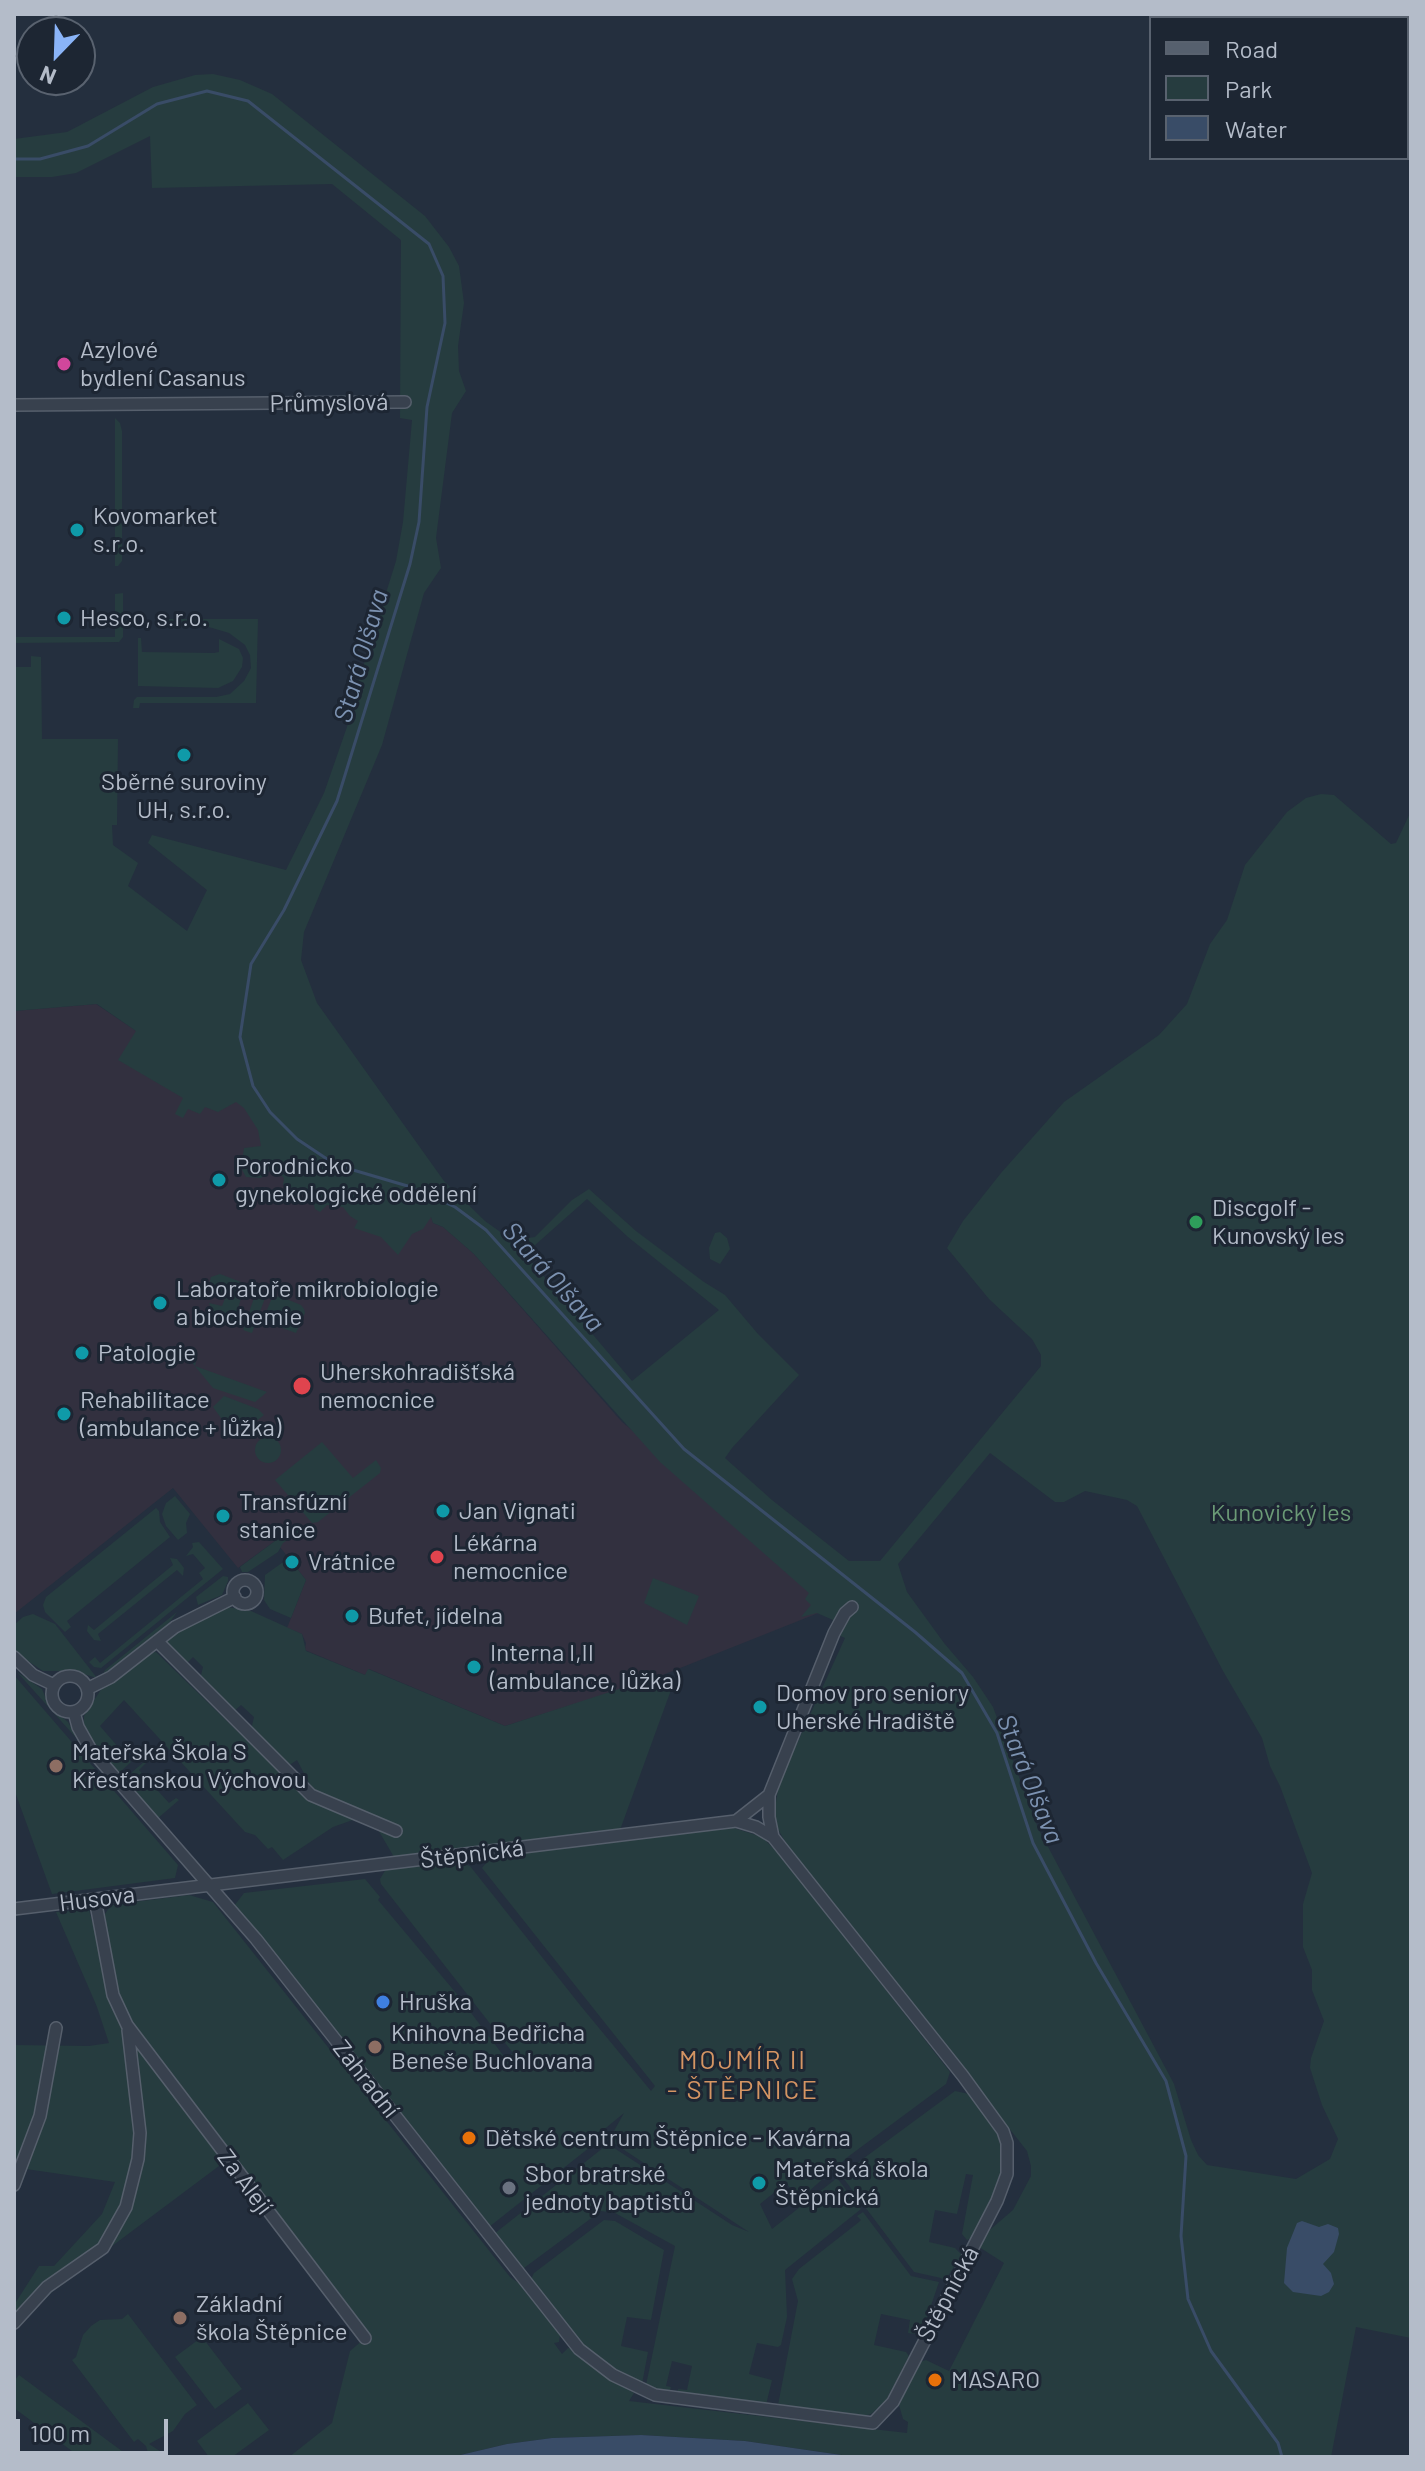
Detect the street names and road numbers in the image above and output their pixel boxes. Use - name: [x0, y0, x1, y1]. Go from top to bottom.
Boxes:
- street label: Průmyslová: [269, 388, 389, 418]
- street label: Štěpnická: [419, 1833, 525, 1875]
- street label: Husova: [57, 1880, 137, 1918]
- street label: Zahradní: [327, 2034, 405, 2124]
- street label: Za Alejí: [211, 2144, 279, 2220]
- street label: Štěpnická: [911, 2241, 985, 2347]

